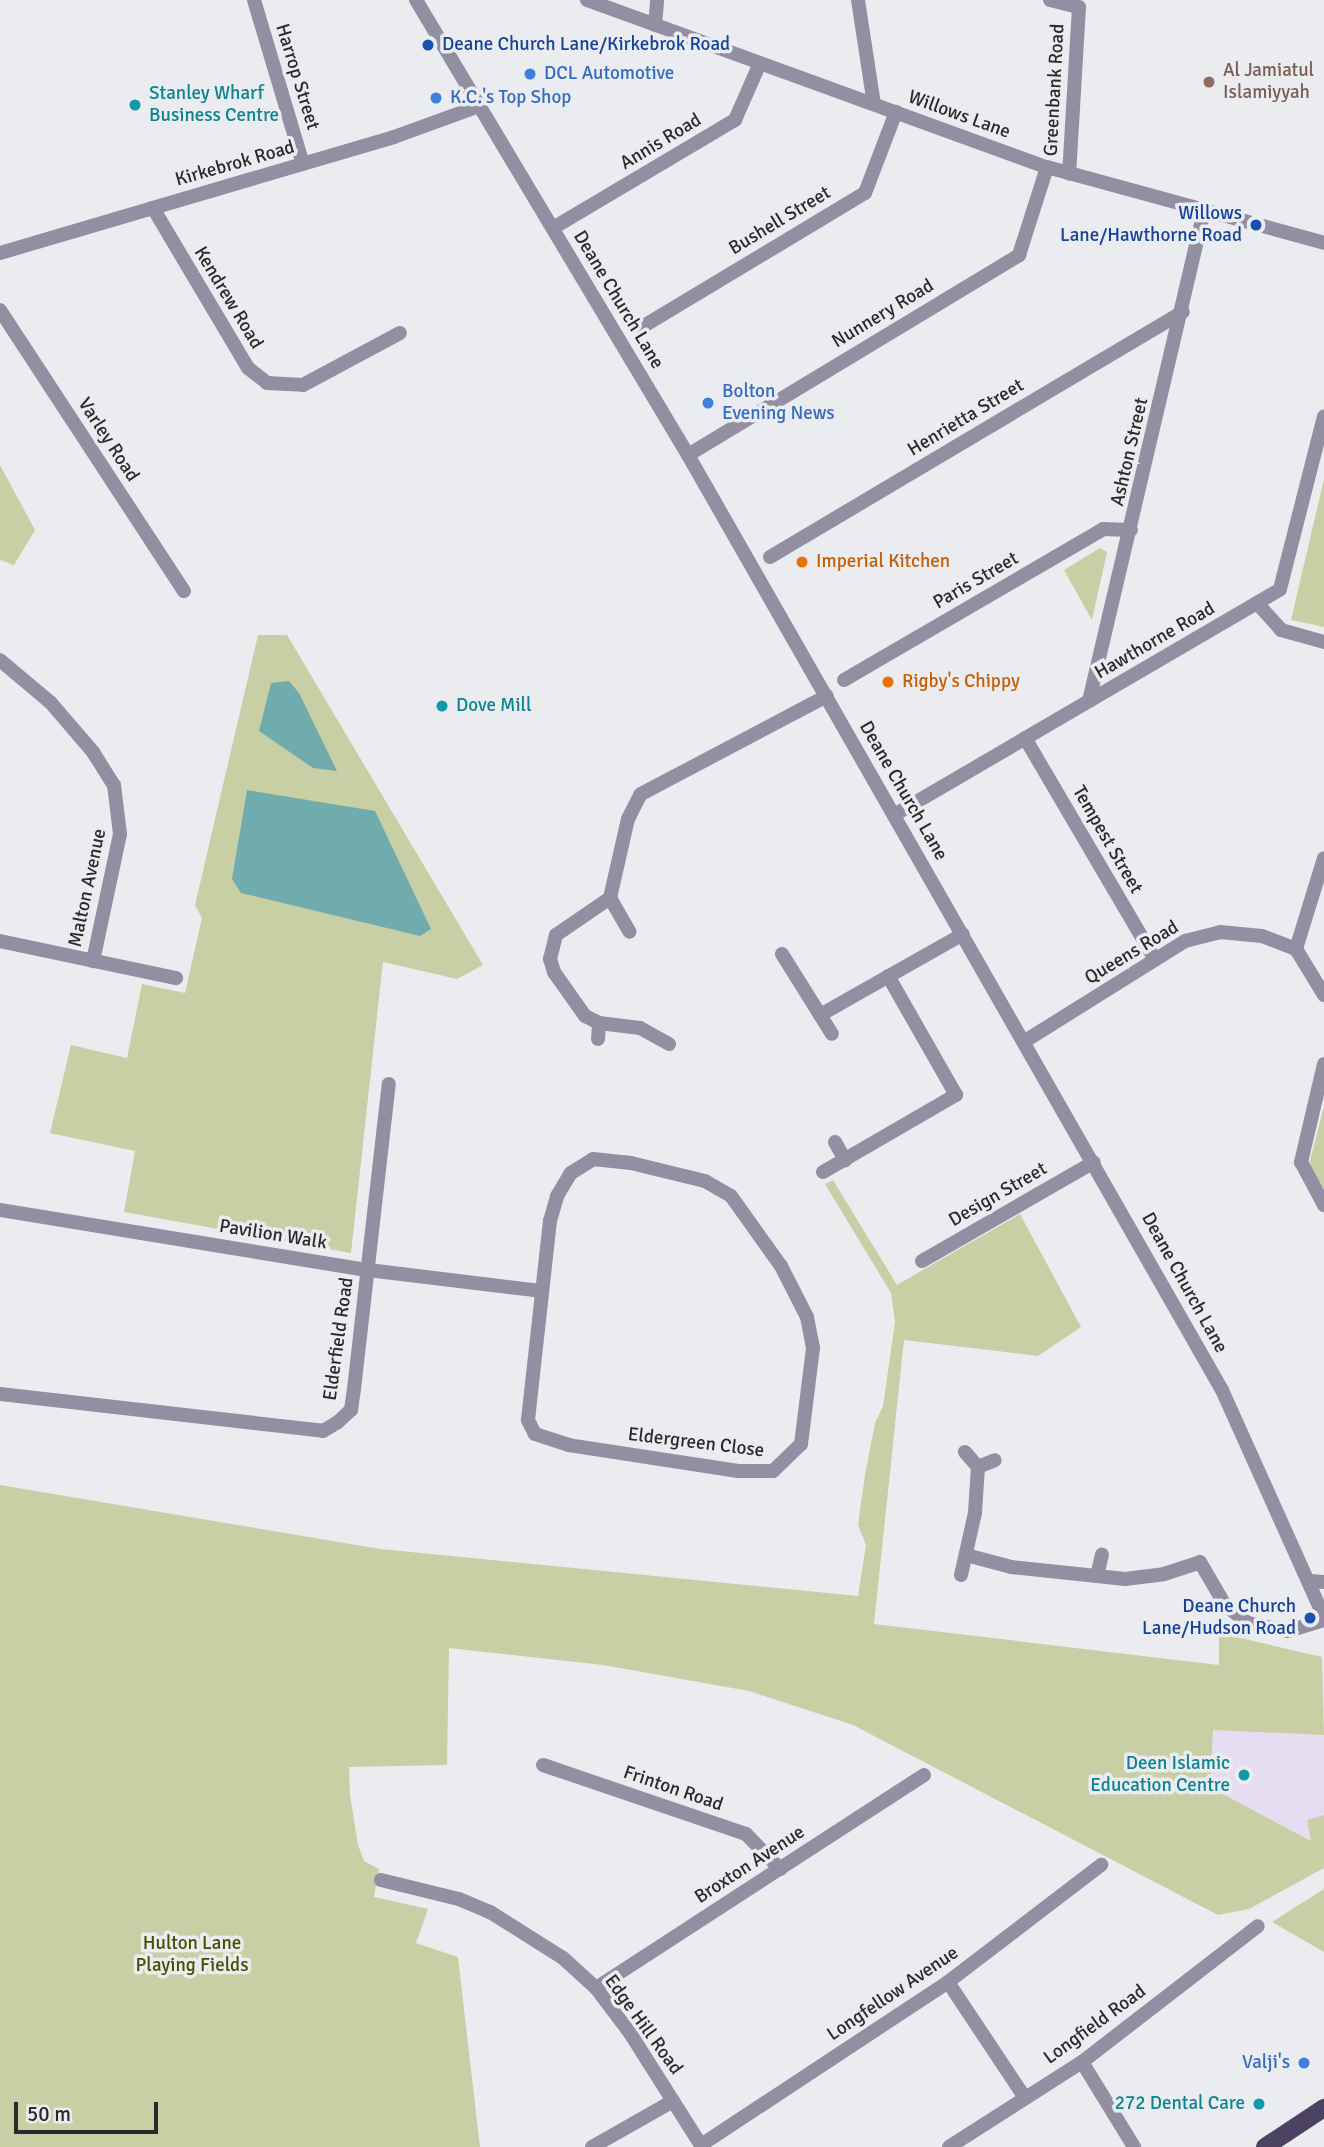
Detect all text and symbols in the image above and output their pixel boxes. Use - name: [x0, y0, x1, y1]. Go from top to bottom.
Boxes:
- street label: Harrop Street: [270, 21, 324, 133]
- street label: Greenbank Road: [1040, 23, 1070, 157]
- place label: Deane Church Lane/Kirkebrok Road: [442, 34, 730, 56]
- marker: Deane Church Lane/Kirkebrok Road: [420, 37, 436, 53]
- place label: Al Jamiatul Islamiyyah: [1223, 60, 1314, 104]
- place label: DCL Automotive: [544, 63, 674, 85]
- marker: DCL Automotive: [522, 66, 538, 82]
- marker: Al Jamiatul Islamiyyah: [1201, 74, 1217, 90]
- place label: Stanley Wharf Business Centre: [149, 83, 279, 127]
- street label: Willows Lane: [905, 86, 1013, 144]
- place label: K.C.'s Top Shop: [450, 87, 571, 109]
- marker: K.C.'s Top Shop: [428, 90, 444, 106]
- marker: Stanley Wharf Business Centre: [127, 97, 143, 113]
- street label: Annis Road: [616, 109, 706, 175]
- street label: Kirkebrok Road: [173, 136, 297, 192]
- street label: Bushell Street: [725, 182, 835, 260]
- place label: Willows Lane/Hawthorne Road: [1060, 203, 1242, 247]
- marker: Willows Lane/Hawthorne Road: [1248, 217, 1264, 233]
- street label: Deane Church Lane: [568, 227, 668, 373]
- street label: Kendrew Road: [189, 243, 267, 353]
- street label: Nunnery Road: [828, 275, 938, 353]
- street label: Henrietta Street: [904, 374, 1028, 462]
- place label: Bolton Evening News: [722, 381, 835, 425]
- street label: Varley Road: [73, 394, 143, 486]
- marker: Bolton Evening News: [700, 395, 716, 411]
- street label: Ashton Street: [1106, 396, 1154, 508]
- street label: Paris Street: [929, 548, 1023, 614]
- place label: Imperial Kitchen: [816, 551, 950, 573]
- marker: Imperial Kitchen: [794, 554, 810, 570]
- street label: Hawthorne Road: [1091, 597, 1219, 685]
- place label: Rigby's Chippy: [902, 671, 1020, 693]
- marker: Rigby's Chippy: [880, 674, 896, 690]
- place label: Dove Mill: [456, 695, 532, 717]
- marker: Dove Mill: [434, 698, 450, 714]
- street label: Deane Church Lane: [854, 717, 952, 865]
- street label: Tempest Street: [1067, 782, 1147, 898]
- street label: Malton Avenue: [64, 827, 112, 949]
- street label: Queens Road: [1081, 916, 1183, 990]
- street label: Design Street: [945, 1158, 1051, 1232]
- street label: Deane Church Lane: [1136, 1209, 1232, 1357]
- street label: Pavilion Walk: [218, 1215, 328, 1255]
- street label: Elderfield Road: [319, 1276, 359, 1402]
- street label: Eldergreen Close: [626, 1423, 766, 1463]
- place label: Deane Church Lane/Hudson Road: [1142, 1596, 1296, 1640]
- marker: Deane Church Lane/Hudson Road: [1302, 1610, 1318, 1626]
- place label: Deen Islamic Education Centre: [1090, 1753, 1230, 1797]
- street label: Frinton Road: [620, 1761, 726, 1817]
- marker: Deen Islamic Education Centre: [1236, 1767, 1252, 1783]
- street label: Broxton Avenue: [691, 1821, 809, 1909]
- park label: Hulton Lane Playing Fields: [136, 1933, 248, 1977]
- street label: Longfellow Avenue: [823, 1942, 963, 2046]
- street label: Edge Hill Road: [599, 1971, 687, 2079]
- street label: Longfield Road: [1040, 1980, 1150, 2070]
- place label: Valji's: [1242, 2052, 1290, 2074]
- marker: Valji's: [1296, 2055, 1312, 2071]
- scale bar: [18, 2088, 161, 2132]
- place label: 272 Dental Care: [1115, 2093, 1245, 2115]
- marker: 272 Dental Care: [1251, 2096, 1267, 2112]
- text: 50 m: [27, 2101, 71, 2127]

